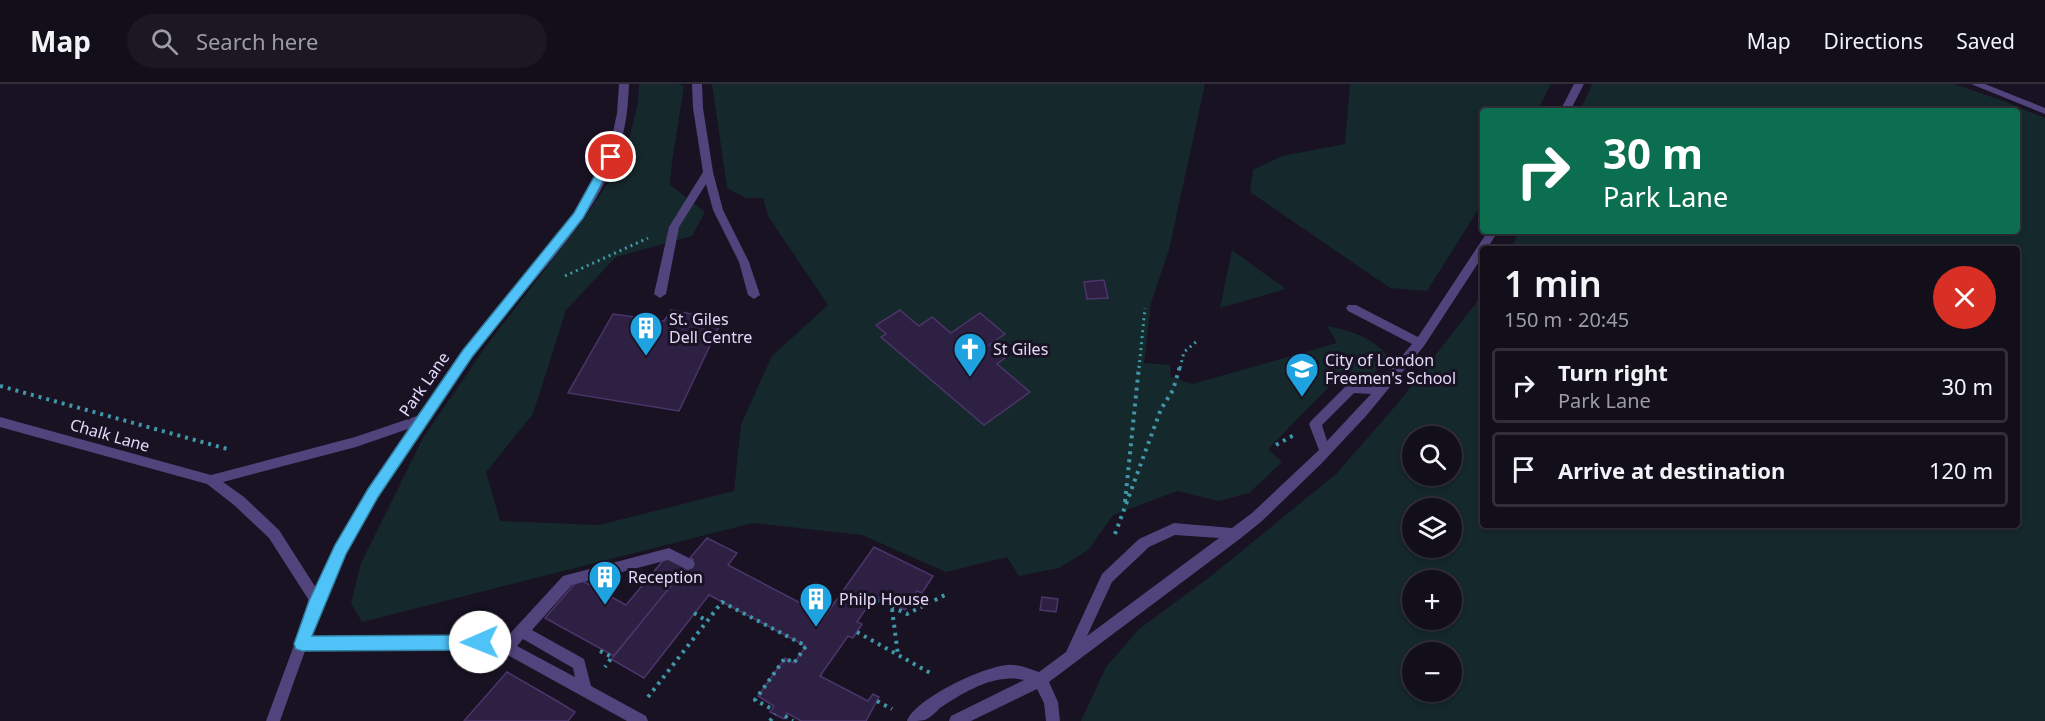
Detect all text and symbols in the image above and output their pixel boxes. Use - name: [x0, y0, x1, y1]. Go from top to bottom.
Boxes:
- search box: [127, 14, 547, 68]
- text: Map: [30, 22, 91, 60]
- icon: search: [148, 25, 181, 58]
- text: Search here: [196, 26, 318, 56]
- text: Map: [1747, 27, 1791, 55]
- text: Directions: [1824, 27, 1923, 55]
- text: Saved: [1956, 27, 2015, 55]
- text: 30 m: [1603, 124, 1703, 181]
- pin: [585, 131, 636, 182]
- icon: right: [1504, 132, 1582, 210]
- icon: arrive: [594, 140, 627, 173]
- text: Park Lane: [1603, 178, 1728, 215]
- text: 1 min: [1504, 259, 1602, 308]
- button: close: [1933, 266, 1996, 329]
- text: 150 m · 20:45: [1504, 306, 1629, 333]
- place label: St. Giles Dell Centre: [669, 308, 752, 348]
- building icon: St. Giles Dell Centre: [628, 310, 664, 357]
- church icon: St Giles: [952, 331, 988, 378]
- place label: St Giles: [993, 338, 1048, 360]
- street label: Park Lane: [394, 347, 454, 421]
- place label: City of London Freemen's School: [1325, 349, 1456, 389]
- school or university icon: City of London Freemen's School: [1284, 351, 1320, 398]
- text: Turn right: [1558, 357, 1668, 387]
- icon: right: [1507, 369, 1540, 402]
- text: 30 m: [1942, 371, 1993, 401]
- text: Park Lane: [1558, 387, 1651, 414]
- street label: Chalk Lane: [68, 413, 152, 457]
- map controls: [1402, 426, 1462, 702]
- button: search: [1402, 426, 1462, 486]
- icon: arrive: [1507, 453, 1540, 486]
- text: Arrive at destination: [1558, 455, 1785, 485]
- text: 120 m: [1929, 455, 1993, 485]
- button: layers: [1402, 498, 1462, 558]
- building icon: Reception: [587, 559, 623, 606]
- place label: Reception: [628, 566, 703, 588]
- button: +: [1402, 570, 1462, 630]
- building icon: Philp House: [798, 581, 834, 628]
- place label: Philp House: [839, 588, 929, 610]
- position arrow: [448, 610, 512, 674]
- button: −: [1402, 642, 1462, 702]

